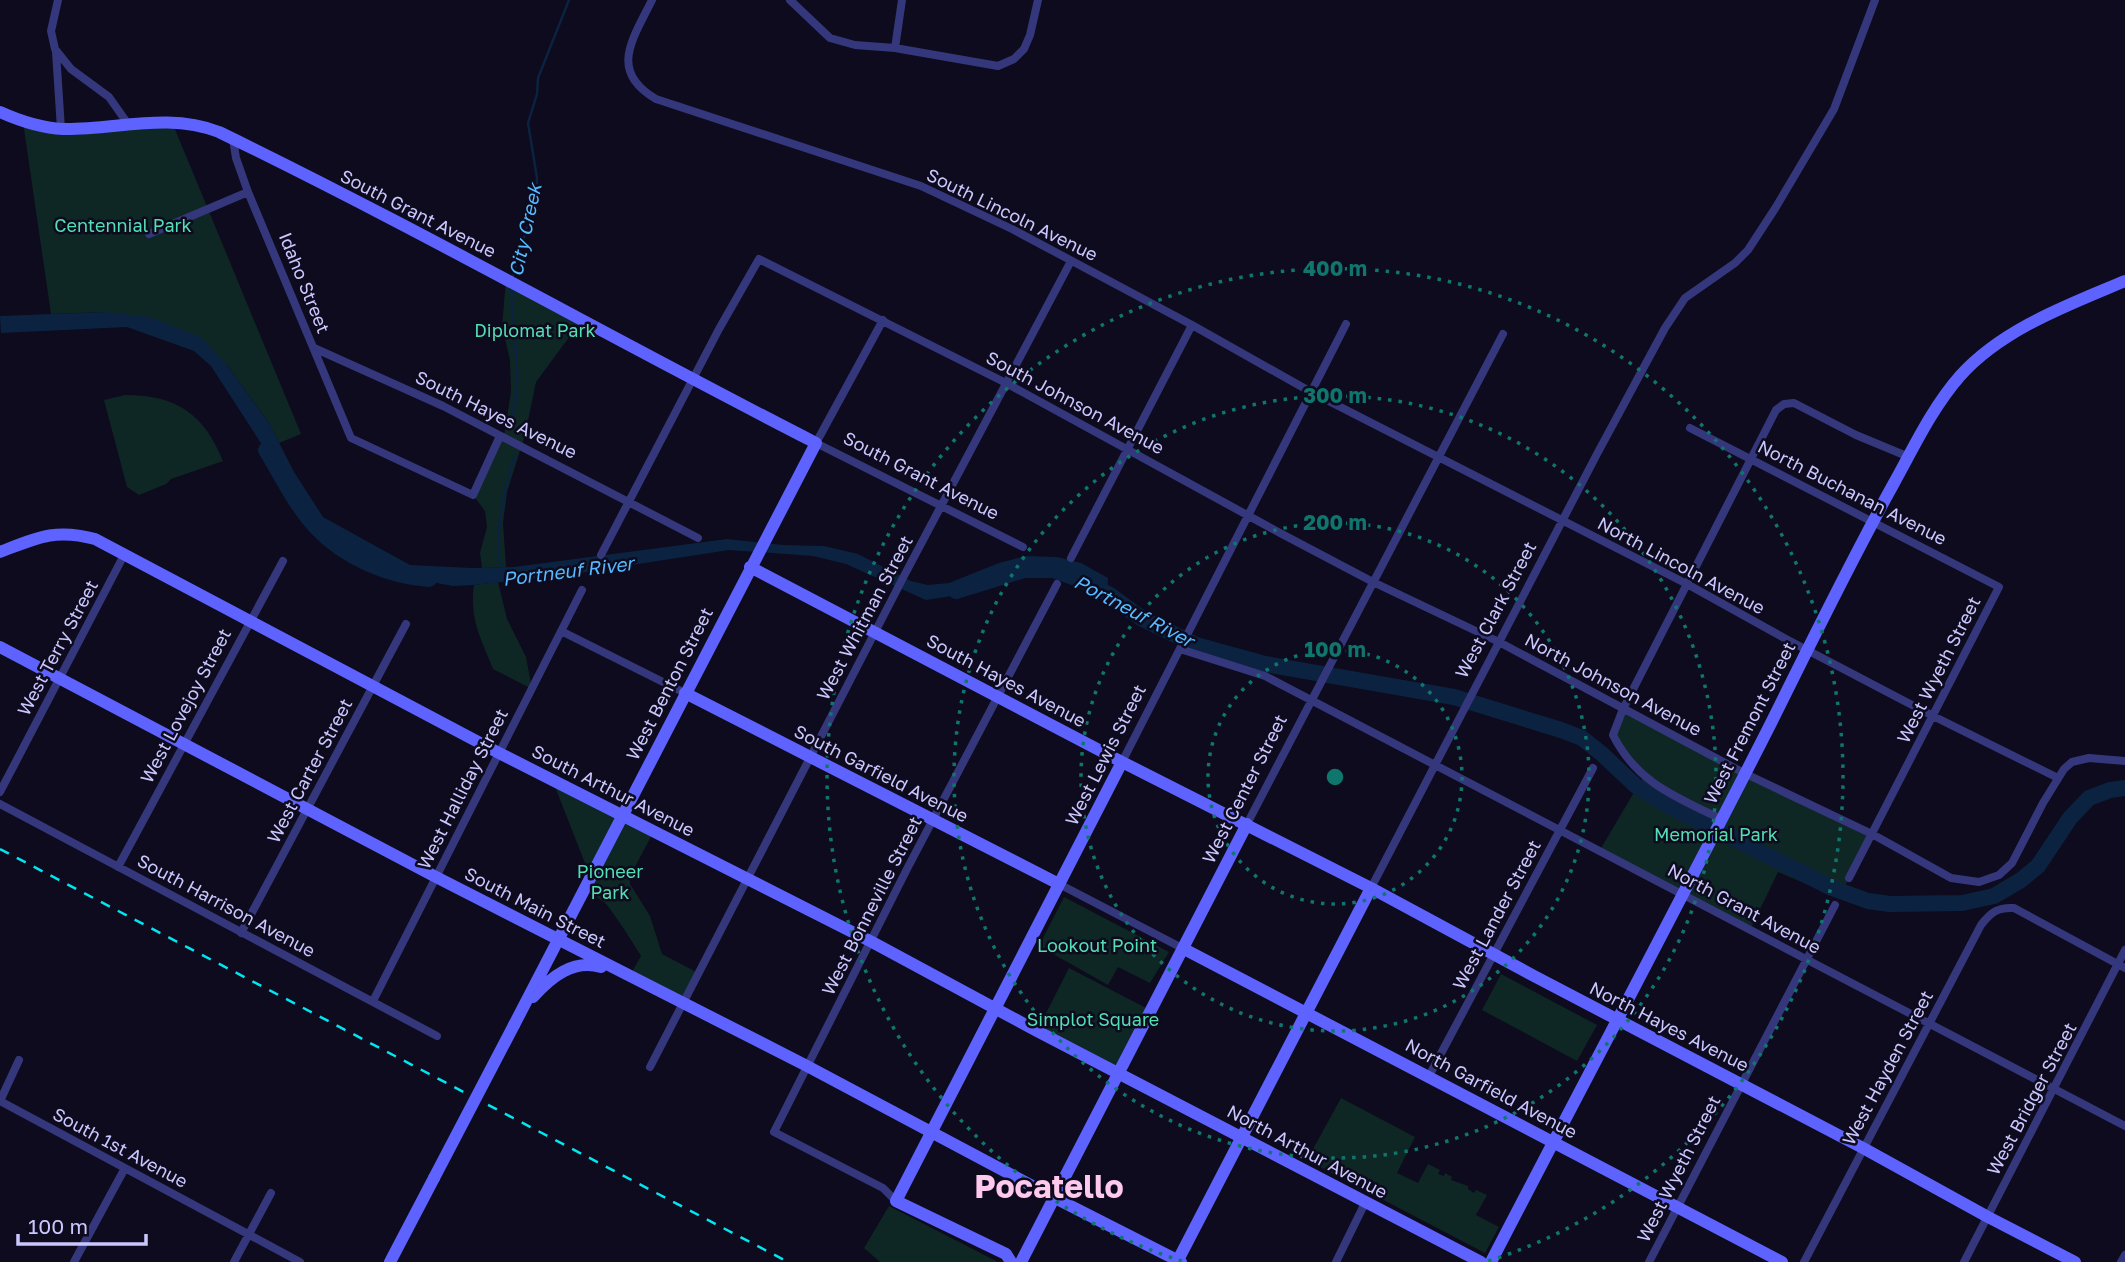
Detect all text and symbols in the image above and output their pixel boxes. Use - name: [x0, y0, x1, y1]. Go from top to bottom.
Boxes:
- street label: South Lincoln Avenue: [923, 163, 1102, 265]
- street label: South Grant Avenue: [337, 164, 500, 262]
- water label: City Creek: [503, 179, 546, 278]
- park label: Centennial Park: [54, 214, 192, 236]
- street label: Idaho Street: [275, 229, 335, 336]
- text: 400 m: [1303, 255, 1367, 281]
- park label: Diplomat Park: [474, 319, 596, 341]
- street label: South Johnson Avenue: [983, 346, 1168, 458]
- street label: South Hayes Avenue: [412, 365, 581, 463]
- text: 300 m: [1303, 382, 1367, 408]
- street label: South Grant Avenue: [840, 426, 1003, 524]
- street label: North Buchanan Avenue: [1754, 435, 1951, 549]
- text: 200 m: [1303, 509, 1367, 535]
- street label: North Lincoln Avenue: [1594, 512, 1769, 619]
- street label: West Whitman Street: [811, 531, 917, 704]
- street label: West Clark Street: [1450, 538, 1540, 682]
- water label: Portneuf River: [501, 551, 637, 590]
- water label: Portneuf River: [1071, 570, 1200, 653]
- street label: West Terry Street: [12, 576, 102, 719]
- street label: West Wyeth Street: [1892, 592, 1985, 747]
- street label: West Benton Street: [621, 603, 717, 764]
- street label: West Lovejoy Street: [135, 624, 235, 787]
- street label: North Johnson Avenue: [1521, 628, 1706, 740]
- street label: South Hayes Avenue: [923, 629, 1090, 731]
- text: 100 m: [1304, 636, 1366, 662]
- street label: West Fremont Street: [1699, 638, 1800, 807]
- street label: West Lewis Street: [1060, 680, 1150, 829]
- street label: West Carter Street: [262, 695, 357, 847]
- street label: West Halliday Street: [412, 705, 512, 872]
- street label: West Center Street: [1197, 710, 1291, 867]
- street label: South Garfield Avenue: [791, 720, 972, 827]
- street label: South Arthur Avenue: [528, 740, 698, 841]
- centre of rings: [1323, 765, 1347, 789]
- street label: West Bonneville Street: [816, 812, 926, 999]
- park label: Memorial Park: [1654, 823, 1778, 845]
- street label: West Lander Street: [1447, 836, 1545, 993]
- street label: South Harrison Avenue: [134, 849, 319, 961]
- street label: North Grant Avenue: [1664, 858, 1825, 958]
- park label: Pioneer Park: [577, 860, 643, 903]
- street label: South Main Street: [461, 862, 610, 952]
- park label: Lookout Point: [1037, 934, 1157, 956]
- street label: North Hayes Avenue: [1586, 976, 1753, 1076]
- street label: West Hayden Street: [1837, 987, 1937, 1149]
- park label: Simplot Square: [1027, 1008, 1159, 1030]
- street label: West Bridger Street: [1982, 1019, 2081, 1179]
- street label: North Garfield Avenue: [1402, 1033, 1581, 1143]
- street label: West Wyeth Street: [1632, 1091, 1725, 1246]
- street label: North Arthur Avenue: [1224, 1100, 1391, 1203]
- street label: South 1st Avenue: [49, 1102, 192, 1192]
- district label: Pocatello: [974, 1167, 1124, 1205]
- scale bar: [18, 1202, 145, 1246]
- text: 100 m: [28, 1213, 88, 1239]

